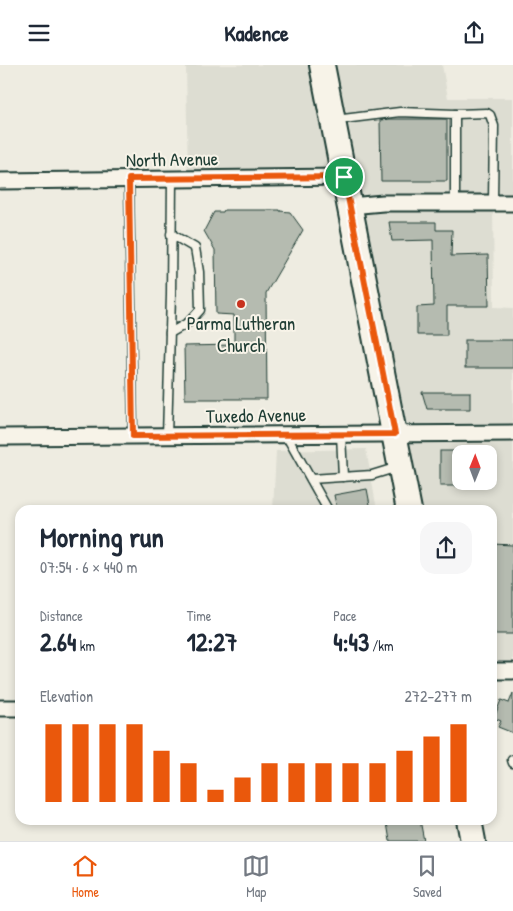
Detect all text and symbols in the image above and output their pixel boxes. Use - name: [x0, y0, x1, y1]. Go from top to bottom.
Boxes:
- text: Kadence: [224, 18, 289, 48]
- icon: menu: [25, 19, 53, 47]
- icon: share: [460, 19, 488, 47]
- street label: North Avenue: [126, 145, 219, 173]
- pin: [323, 156, 365, 198]
- icon: arrive: [330, 163, 358, 191]
- marker: Parma Lutheran Church: [235, 298, 247, 310]
- place label: Parma Lutheran Church: [187, 310, 295, 358]
- street label: Tuxedo Avenue: [206, 401, 307, 429]
- north arrow: [452, 445, 498, 490]
- map controls: [452, 445, 497, 490]
- text: Morning run: [40, 518, 164, 556]
- button: share: [420, 522, 472, 574]
- text: 07:54 · 6 × 440 m: [40, 556, 137, 578]
- text: Distance: [40, 606, 83, 625]
- text: Time: [187, 606, 211, 625]
- text: Pace: [333, 606, 357, 625]
- text: 2.64: [40, 625, 76, 659]
- text: 12:27: [187, 625, 237, 659]
- text: 4:43: [333, 625, 369, 659]
- text: km: [76, 636, 95, 655]
- text: /km: [369, 636, 394, 655]
- text: Elevation: [40, 685, 93, 707]
- text: 272–277 m: [404, 685, 472, 707]
- tab: Home: [71, 852, 99, 901]
- tab: Map: [242, 852, 270, 901]
- tab: Saved: [413, 852, 442, 901]

